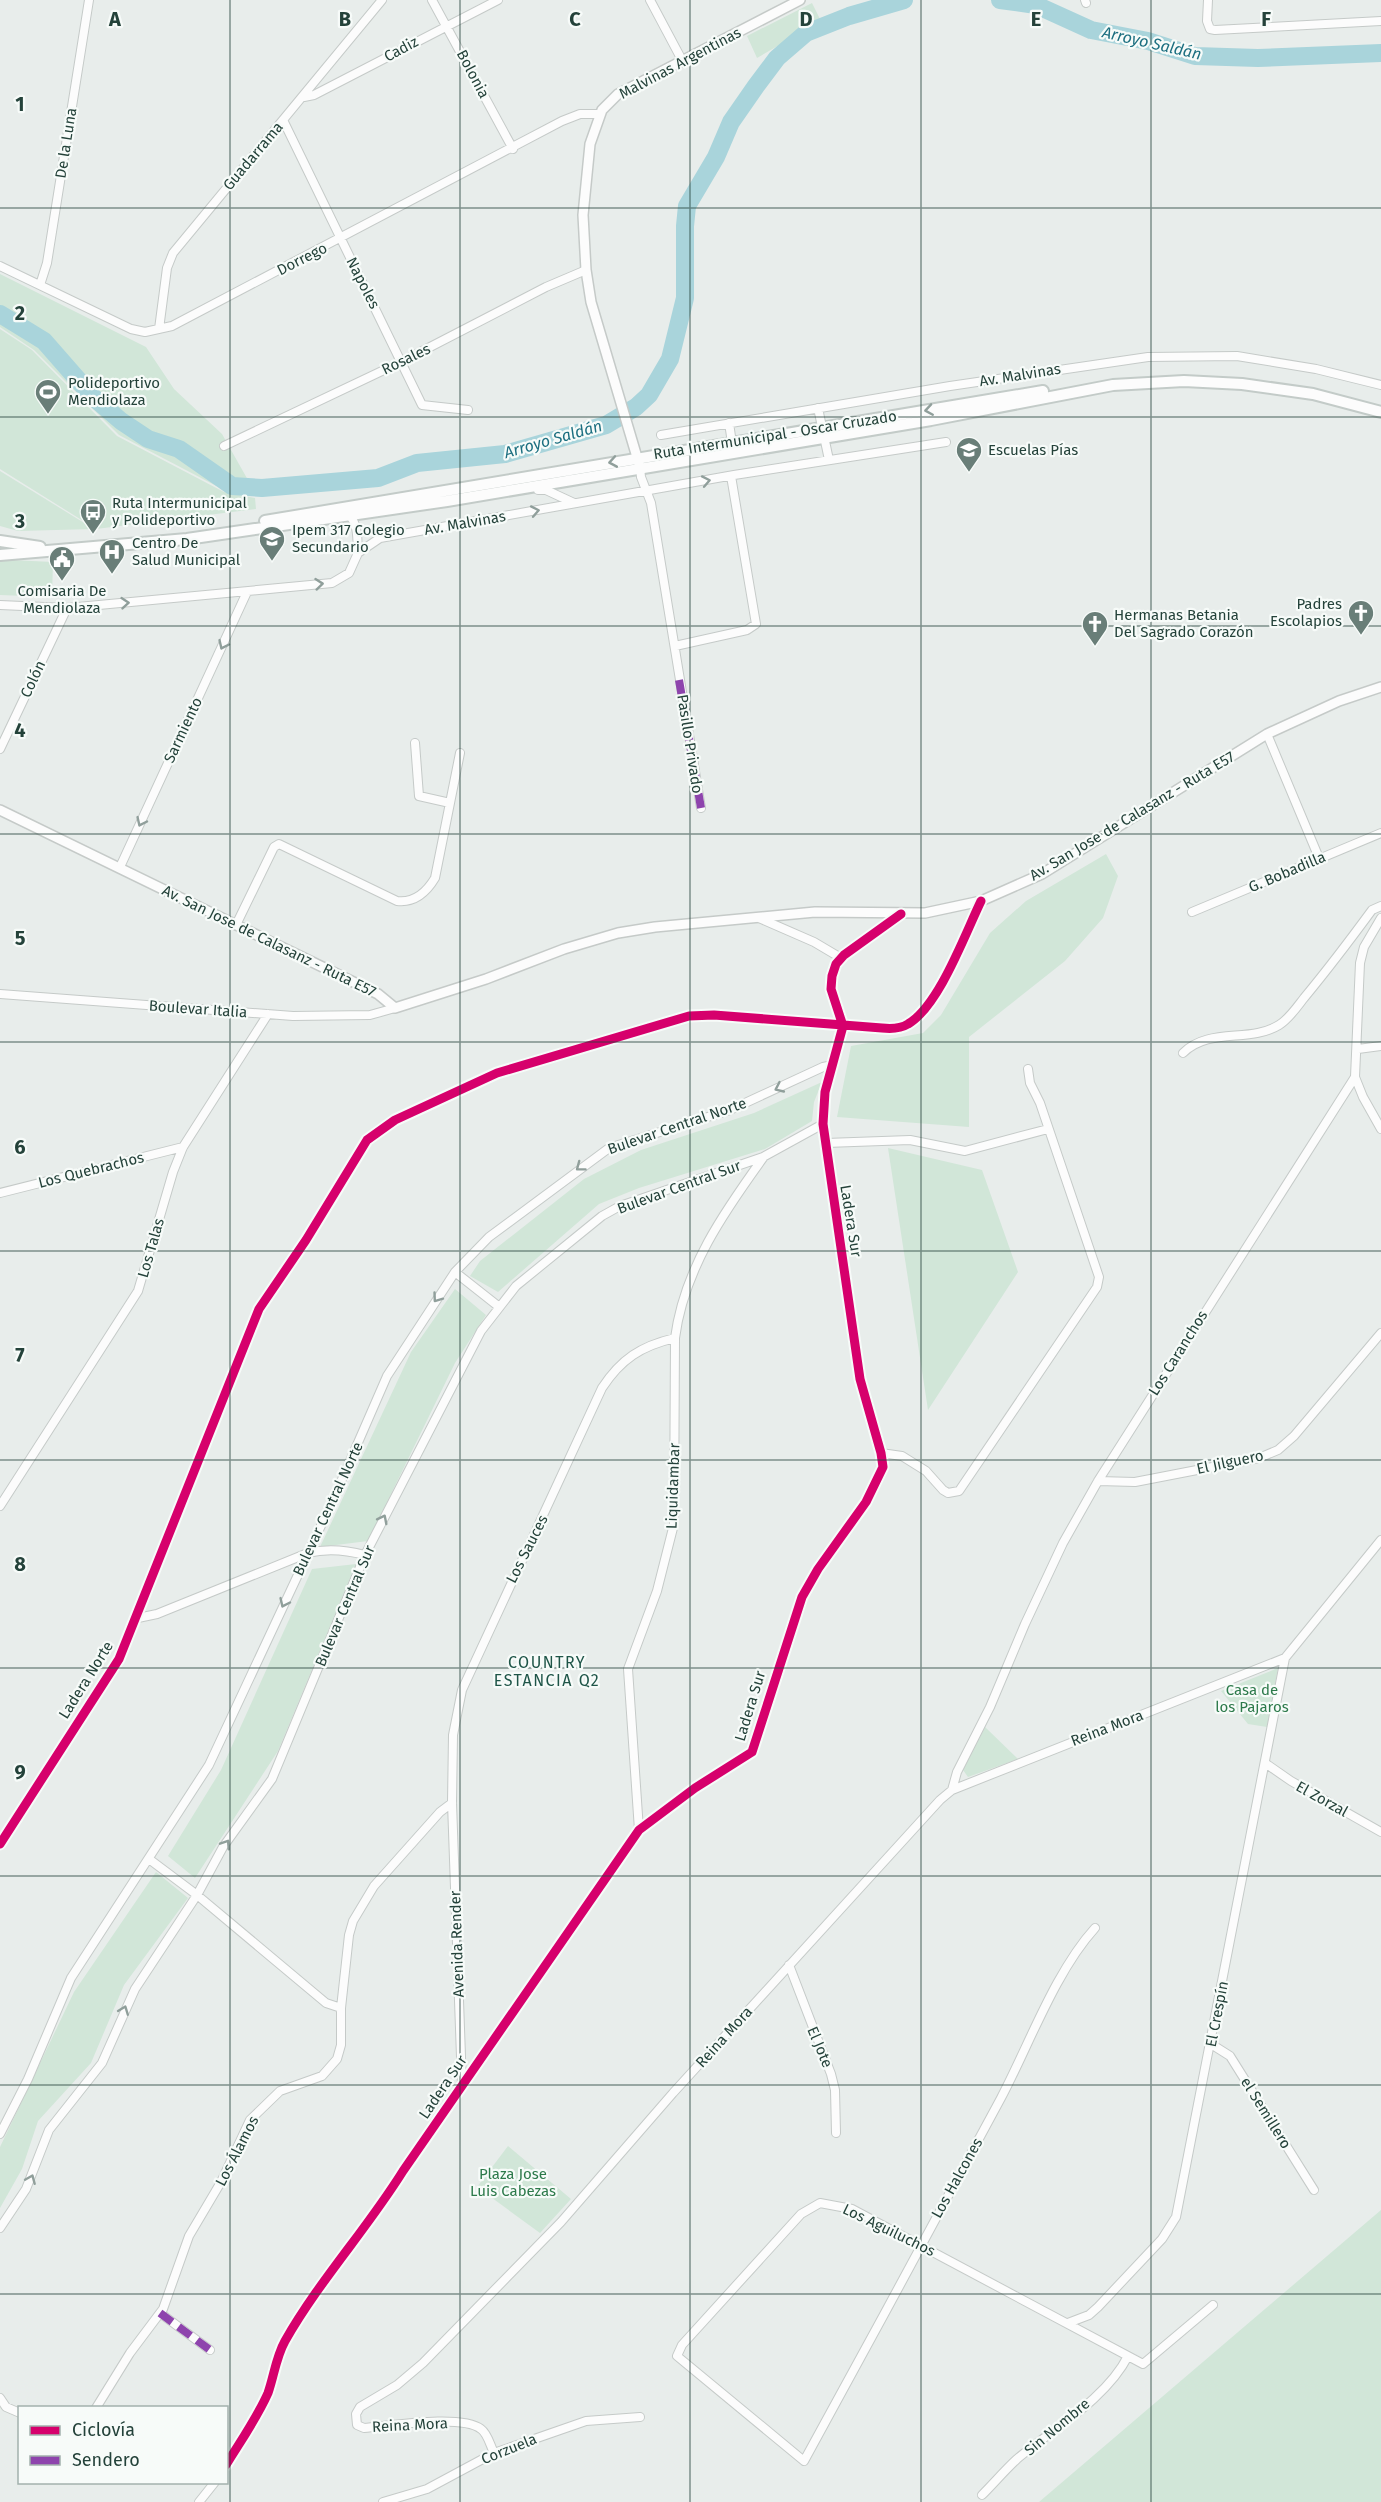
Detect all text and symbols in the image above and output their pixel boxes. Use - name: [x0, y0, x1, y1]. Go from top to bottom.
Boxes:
- text: A: [108, 7, 122, 31]
- text: B: [339, 7, 351, 31]
- text: C: [569, 7, 581, 31]
- text: D: [799, 7, 813, 31]
- text: E: [1031, 7, 1041, 31]
- text: F: [1261, 7, 1271, 31]
- water label: Arroyo Saldán: [1100, 22, 1203, 64]
- street label: Malvinas Argentinas: [616, 23, 744, 103]
- street label: Cadiz: [381, 32, 422, 65]
- street label: Bolonia: [453, 47, 493, 101]
- text: 1: [15, 92, 25, 116]
- street label: De la Luna: [52, 106, 80, 180]
- street label: Guadarrama: [219, 118, 287, 194]
- street label: Dorrego: [274, 239, 330, 279]
- street label: Napoles: [342, 254, 384, 312]
- text: 2: [15, 301, 25, 325]
- street label: Rosales: [379, 340, 433, 378]
- street label: Av. Malvinas: [978, 360, 1062, 390]
- place label: Polideportivo Mendiolaza: [68, 374, 160, 409]
- sports icon: Polideportivo Mendiolaza: [33, 377, 63, 415]
- one-way arrow: [925, 403, 934, 415]
- street label: Ruta Intermunicipal - Oscar Cruzado: [652, 407, 898, 463]
- water label: Arroyo Saldán: [501, 416, 604, 462]
- school or university icon: Escuelas Pías: [954, 435, 984, 473]
- place label: Escuelas Pías: [988, 441, 1078, 459]
- one-way arrow: [608, 455, 618, 468]
- one-way arrow: [701, 475, 711, 488]
- place label: Ruta Intermunicipal y Polideportivo: [112, 494, 247, 529]
- bus stop icon: Ruta Intermunicipal y Polideportivo: [78, 497, 108, 535]
- one-way arrow: [530, 505, 540, 518]
- street label: Av. Malvinas: [423, 507, 507, 539]
- text: 3: [14, 509, 25, 533]
- place label: Ipem 317 Colegio Secundario: [292, 521, 405, 556]
- school or university icon: Ipem 317 Colegio Secundario: [257, 524, 287, 562]
- place label: Centro De Salud Municipal: [132, 534, 241, 569]
- hospital icon: Centro De Salud Municipal: [97, 537, 127, 575]
- public building icon: Comisaria De Mendiolaza: [47, 544, 77, 582]
- one-way arrow: [314, 578, 324, 591]
- place label: Comisaria De Mendiolaza: [18, 582, 106, 617]
- place label: Padres Escolapios: [1270, 595, 1342, 630]
- one-way arrow: [120, 597, 130, 610]
- church icon: Padres Escolapios: [1346, 598, 1376, 636]
- place label: Hermanas Betania Del Sagrado Corazón: [1114, 606, 1254, 641]
- church icon: Hermanas Betania Del Sagrado Corazón: [1080, 609, 1110, 647]
- one-way arrow: [218, 639, 230, 650]
- street label: Colón: [17, 658, 49, 700]
- street label: Pasillo Privado: [673, 693, 707, 795]
- street label: Sarmiento: [160, 694, 206, 766]
- text: 4: [14, 718, 26, 742]
- street label: Av. San Jose de Calasanz - Ruta E57: [1026, 747, 1238, 884]
- one-way arrow: [136, 816, 148, 827]
- street label: G. Bobadilla: [1246, 848, 1328, 896]
- street label: Av. San Jose de Calasanz - Ruta E57: [159, 881, 379, 1001]
- text: 5: [15, 926, 26, 950]
- street label: Boulevar Italia: [148, 997, 248, 1021]
- one-way arrow: [775, 1080, 786, 1092]
- street label: Bulevar Central Norte: [605, 1094, 749, 1158]
- text: 6: [14, 1135, 26, 1159]
- street label: Los Quebrachos: [36, 1148, 146, 1192]
- street label: Bulevar Central Sur: [615, 1156, 743, 1218]
- one-way arrow: [576, 1160, 587, 1171]
- street label: Ladera Sur: [836, 1184, 866, 1259]
- street label: Los Talas: [134, 1216, 168, 1280]
- one-way arrow: [433, 1291, 444, 1302]
- street label: Los Caranchos: [1145, 1307, 1211, 1399]
- text: 7: [15, 1343, 25, 1367]
- street label: Bulevar Central Norte: [289, 1439, 367, 1579]
- street label: Liquidambar: [662, 1442, 684, 1529]
- street label: El Jilguero: [1195, 1446, 1265, 1478]
- street label: Los Sauces: [502, 1512, 552, 1586]
- one-way arrow: [376, 1514, 388, 1525]
- street label: Bulevar Central Sur: [311, 1542, 379, 1669]
- text: 8: [14, 1552, 26, 1576]
- one-way arrow: [280, 1596, 292, 1607]
- street label: Ladera Norte: [55, 1638, 117, 1722]
- district label: COUNTRY ESTANCIA Q2: [494, 1653, 600, 1690]
- street label: Ladera Sur: [731, 1668, 769, 1743]
- park label: Casa de los Pajaros: [1215, 1681, 1289, 1716]
- street label: Reina Mora: [1068, 1706, 1146, 1750]
- text: 9: [14, 1760, 26, 1784]
- street label: El Zorzal: [1293, 1777, 1352, 1821]
- one-way arrow: [218, 1840, 230, 1850]
- street label: Avenida Render: [446, 1890, 468, 1998]
- street label: El Crespín: [1202, 1979, 1232, 2049]
- street label: Reina Mora: [692, 2003, 756, 2071]
- one-way arrow: [117, 2006, 129, 2017]
- street label: El Jote: [803, 2024, 837, 2070]
- street label: Ladera Sur: [415, 2052, 471, 2122]
- street label: el Semillero: [1237, 2074, 1295, 2152]
- street label: Los Álamos: [212, 2113, 262, 2189]
- street label: Los Halcones: [928, 2135, 986, 2221]
- park label: Plaza Jose Luis Cabezas: [470, 2165, 556, 2200]
- one-way arrow: [24, 2174, 36, 2185]
- street label: Los Aguiluchos: [840, 2200, 938, 2260]
- street label: Sin Nombre: [1021, 2395, 1093, 2459]
- legend: [18, 2406, 228, 2484]
- street label: Reina Mora: [372, 2414, 448, 2436]
- text: Ciclovía: [72, 2419, 135, 2441]
- street label: Corzuela: [479, 2430, 539, 2468]
- text: Sendero: [72, 2449, 140, 2471]

